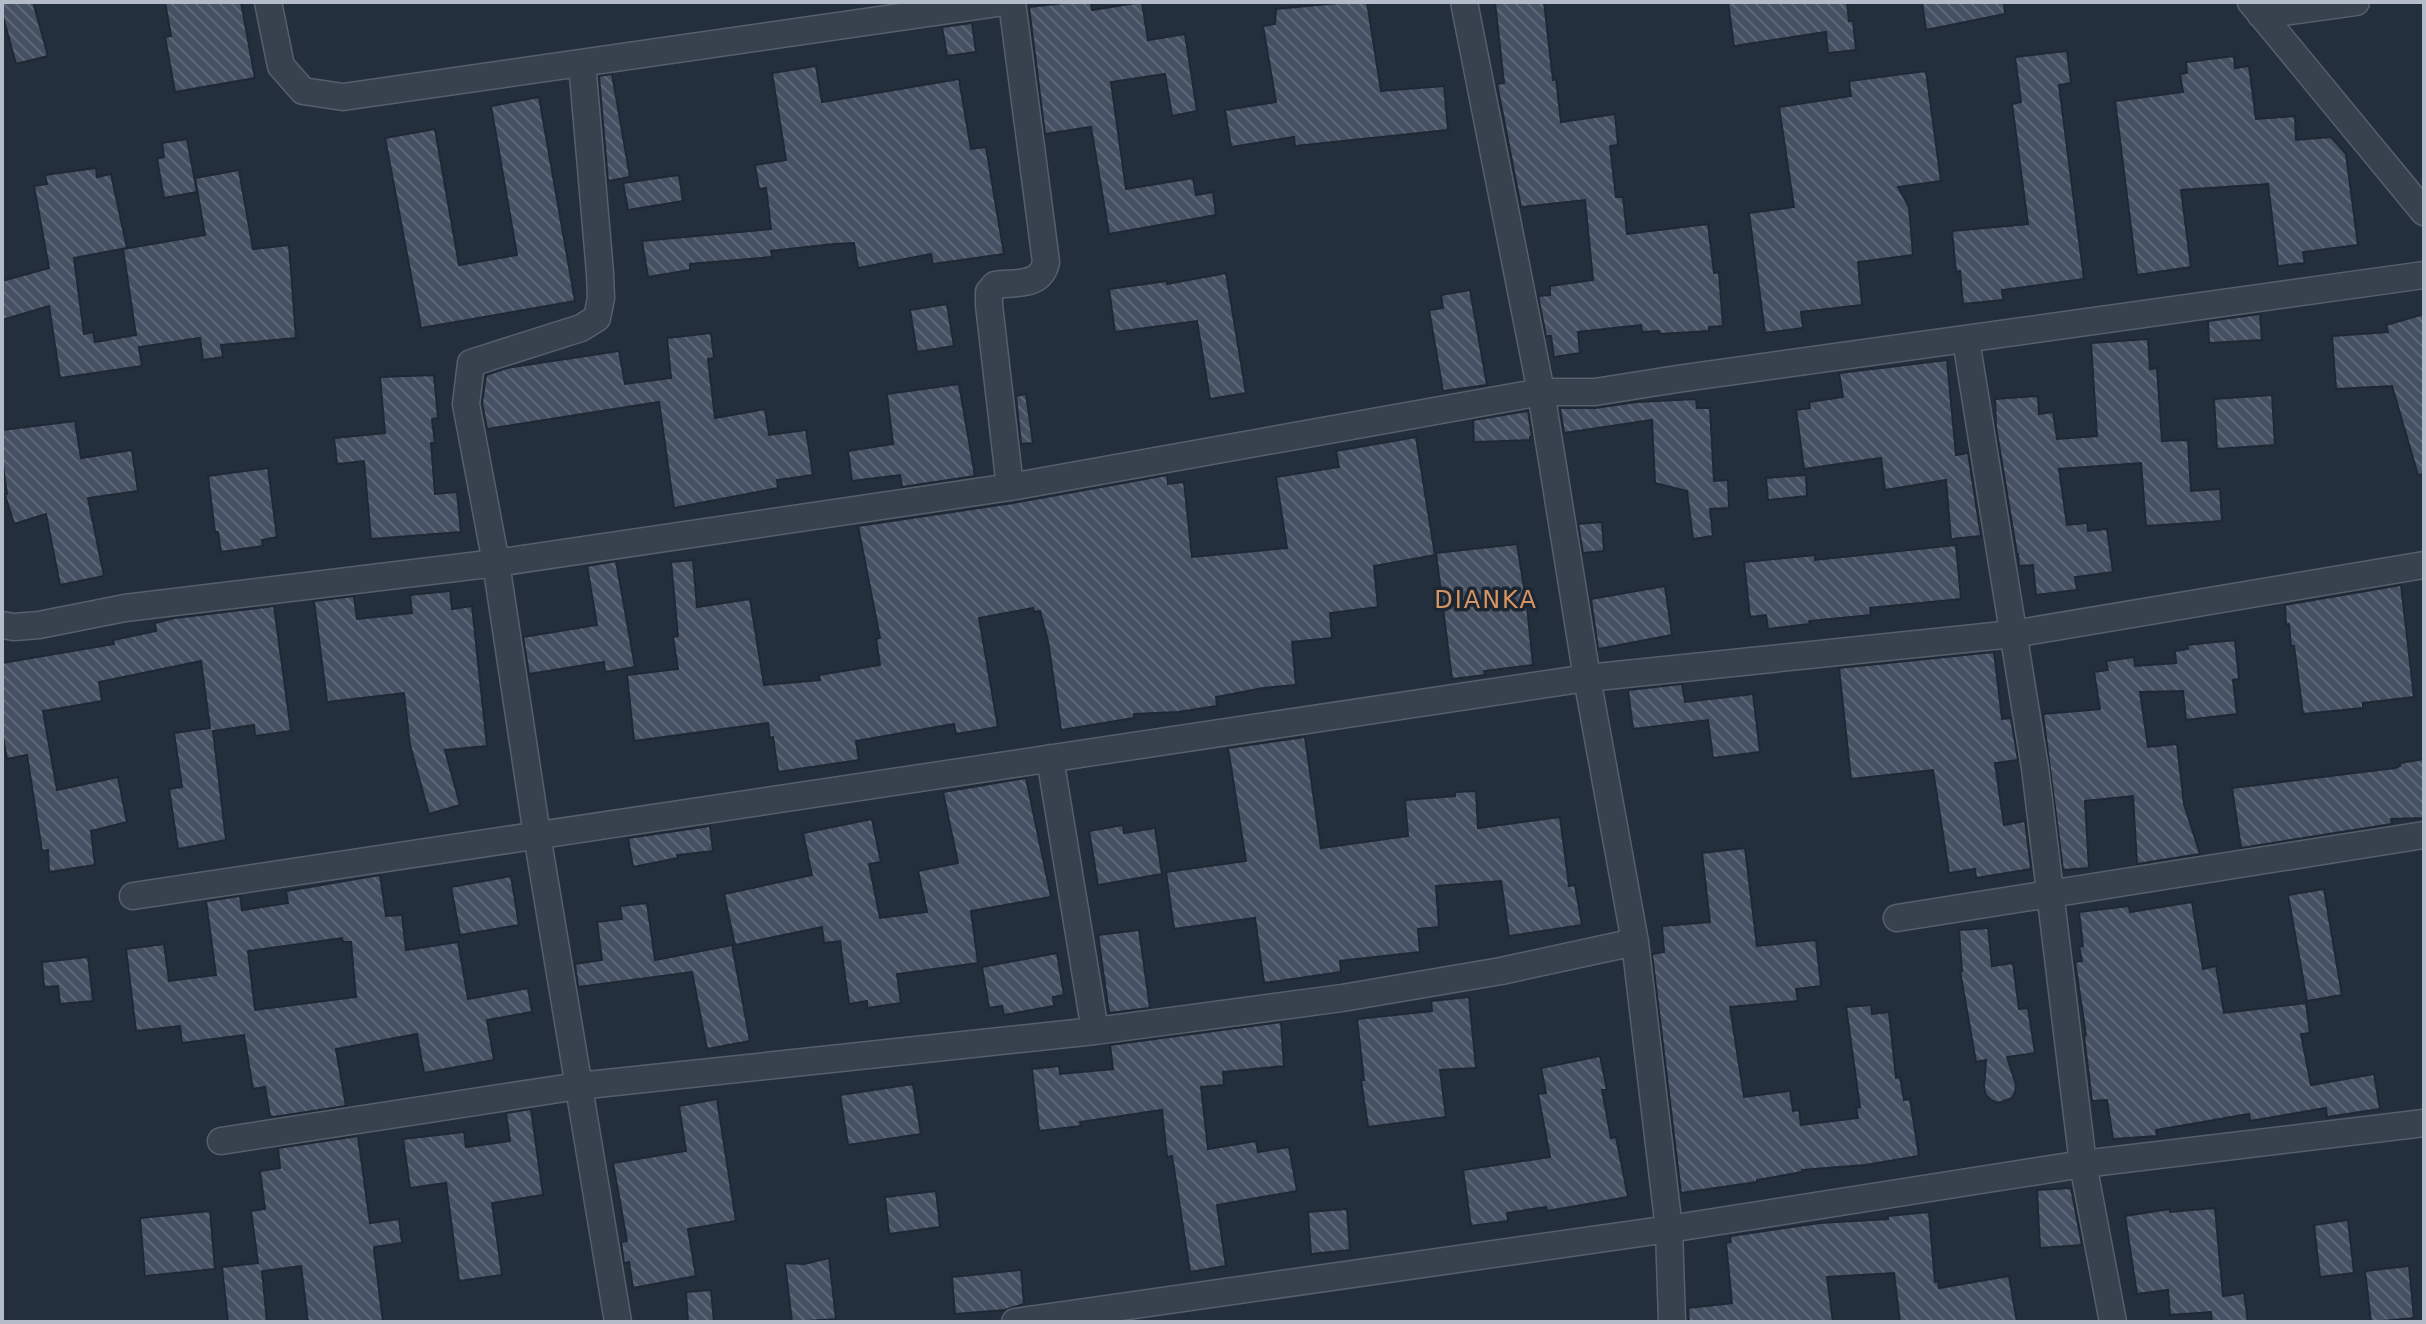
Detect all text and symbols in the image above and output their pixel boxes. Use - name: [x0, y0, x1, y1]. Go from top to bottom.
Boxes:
- district label: DIANKA: [1434, 586, 1538, 614]

